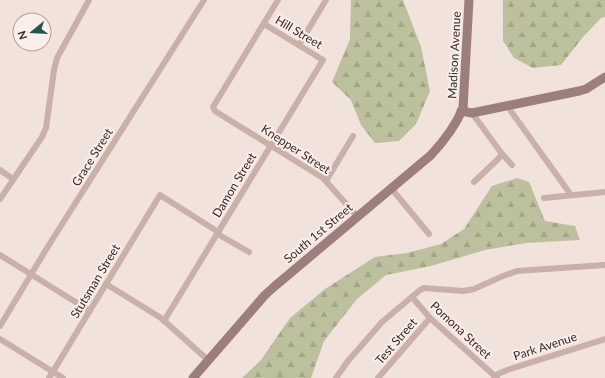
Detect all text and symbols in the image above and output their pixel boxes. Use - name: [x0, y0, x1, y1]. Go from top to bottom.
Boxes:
- street label: Madison Avenue: [444, 11, 464, 99]
- north arrow: [12, 12, 52, 52]
- street label: Hill Street: [273, 12, 326, 52]
- text: N: [15, 29, 30, 41]
- street label: Knepper Street: [259, 121, 334, 177]
- street label: Grace Street: [68, 125, 116, 189]
- street label: Damon Street: [209, 149, 260, 220]
- street label: South 1st Street: [281, 199, 356, 266]
- street label: Stutsman Street: [67, 241, 123, 321]
- street label: Pomona Street: [427, 298, 495, 362]
- street label: Test Street: [372, 314, 421, 367]
- street label: Park Avenue: [511, 329, 579, 363]

